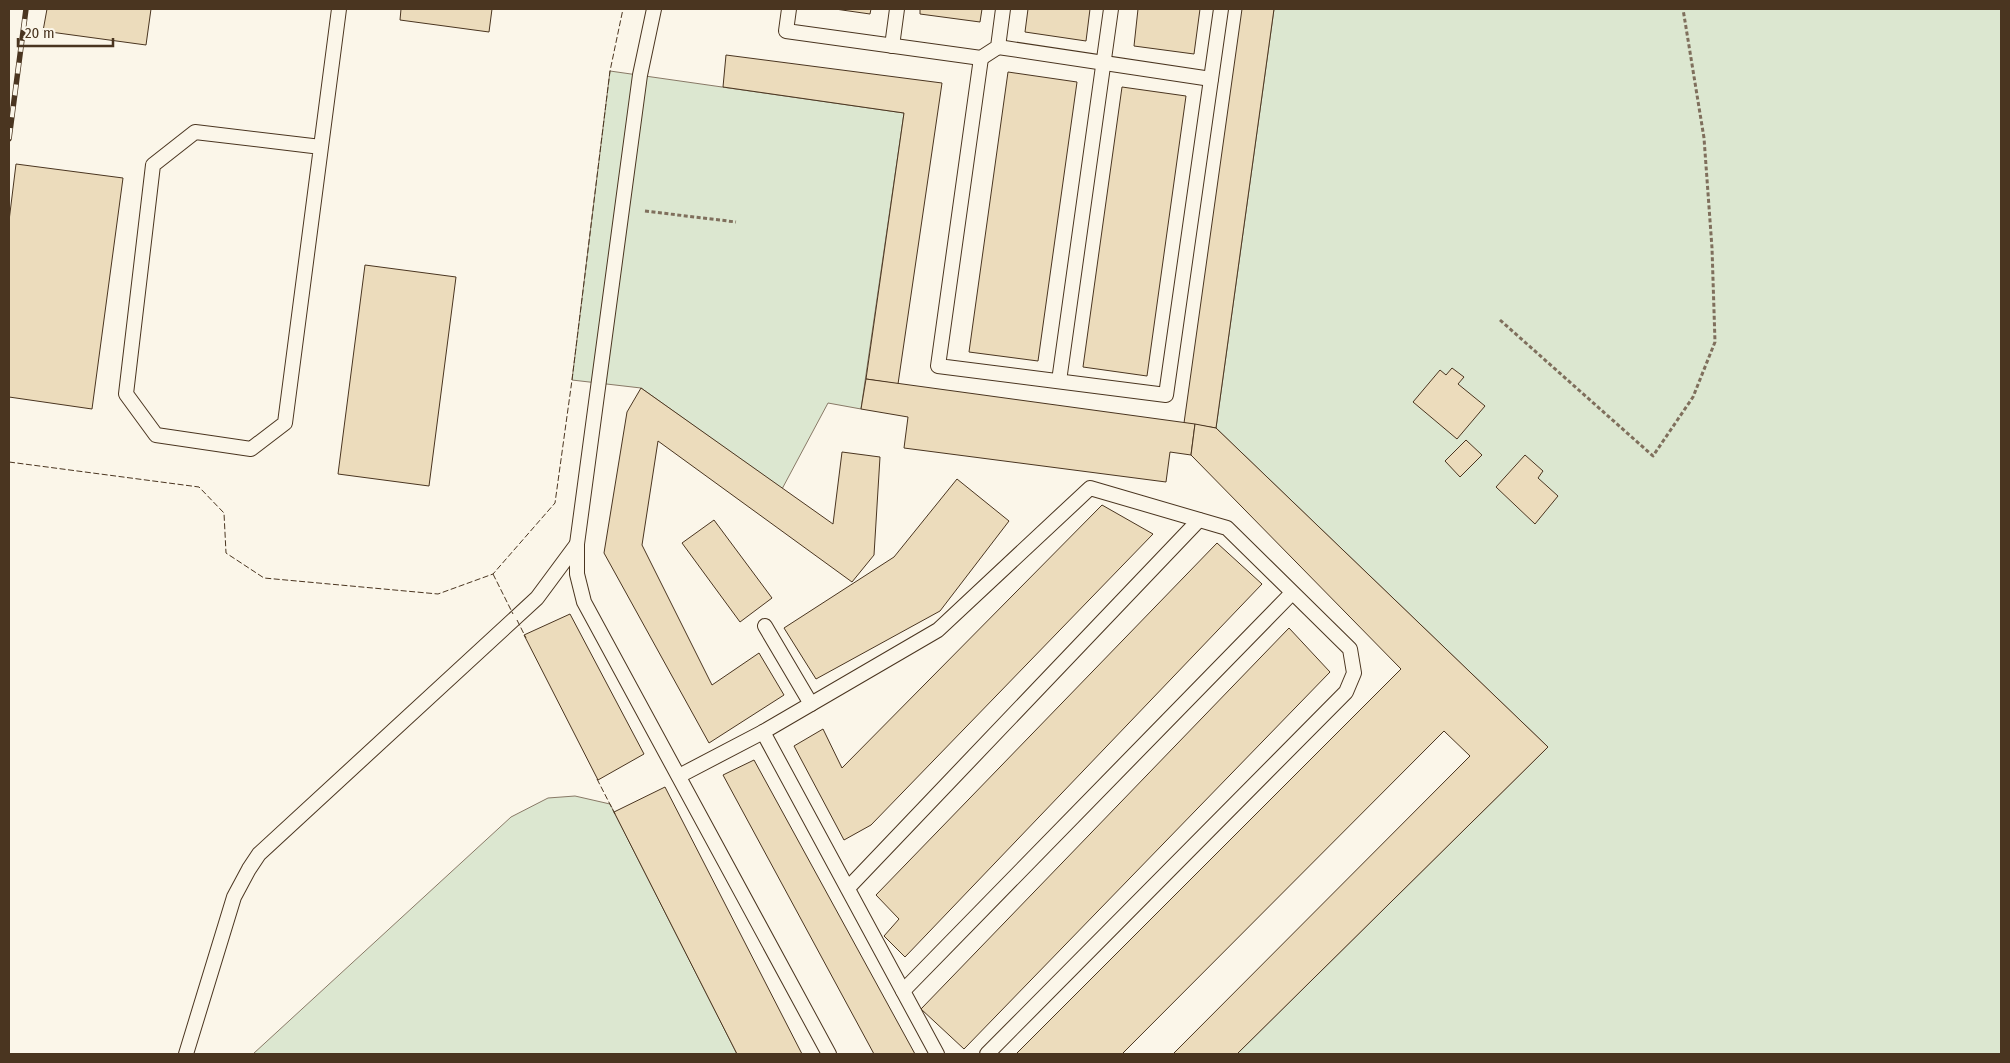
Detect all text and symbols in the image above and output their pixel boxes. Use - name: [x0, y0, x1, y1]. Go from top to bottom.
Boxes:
- scale bar: [18, 15, 112, 47]
- text: 20 m: [25, 24, 55, 42]

